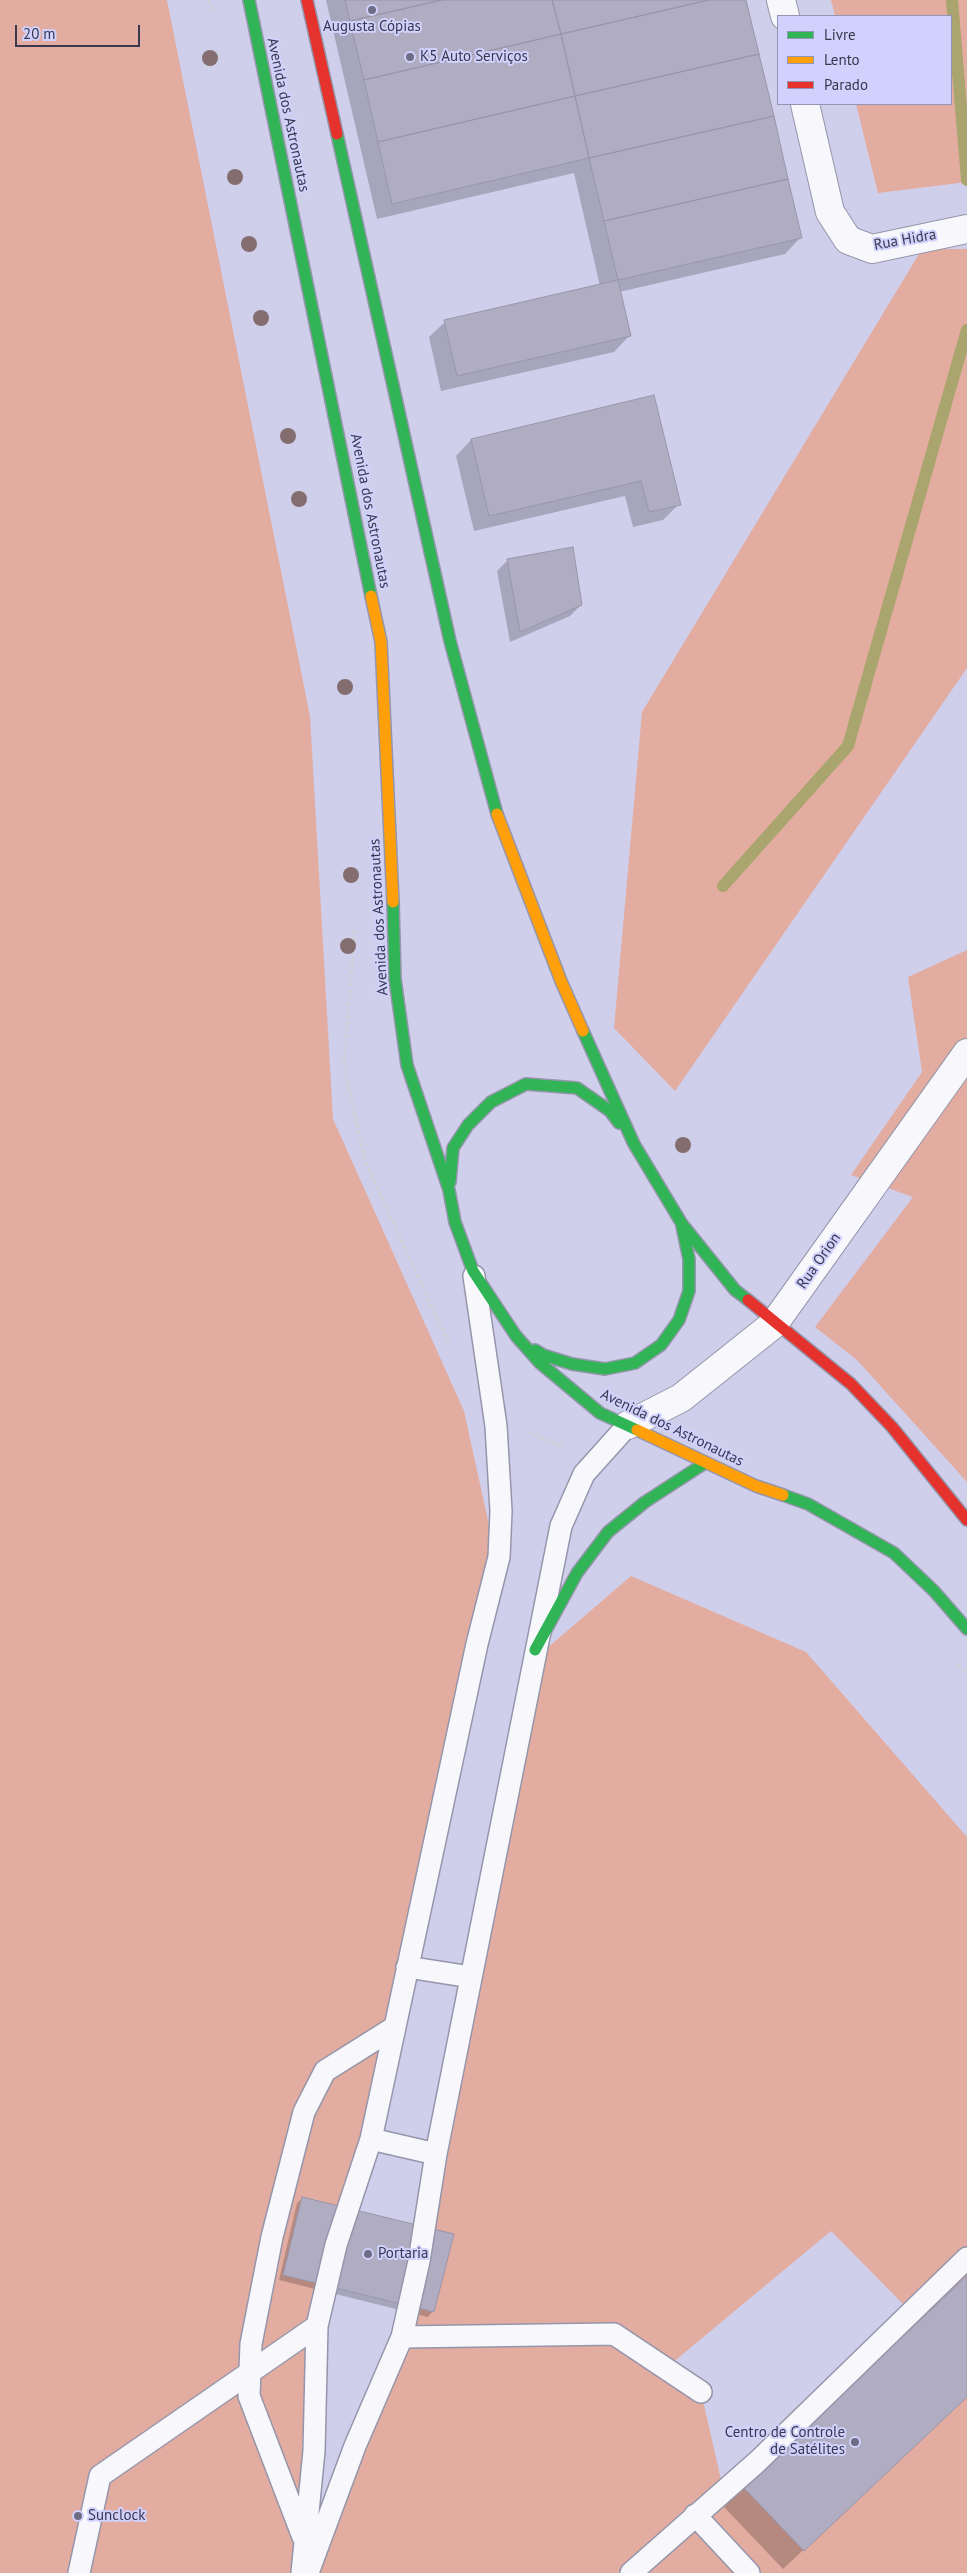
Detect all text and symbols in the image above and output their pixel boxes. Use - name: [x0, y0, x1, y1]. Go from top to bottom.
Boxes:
- marker: Augusta Cópias: [366, 4, 378, 16]
- scale bar: [18, 15, 142, 47]
- legend: [777, 15, 952, 105]
- place label: Augusta Cópias: [323, 18, 421, 36]
- text: 20 m: [23, 24, 56, 43]
- text: Livre: [824, 25, 856, 44]
- street label: Avenida dos Astronautas: [263, 36, 313, 194]
- place label: K5 Auto Serviços: [420, 48, 528, 66]
- text: Lento: [824, 50, 860, 69]
- marker: K5 Auto Serviços: [404, 51, 416, 63]
- text: Parado: [824, 75, 868, 94]
- street label: Rua Hidra: [872, 226, 938, 254]
- street label: Avenida dos Astronautas: [346, 432, 394, 590]
- street label: Avenida dos Astronautas: [366, 838, 392, 996]
- street label: Rua Orion: [793, 1230, 845, 1292]
- street label: Avenida dos Astronautas: [598, 1386, 746, 1470]
- place label: Portaria: [378, 2245, 429, 2263]
- marker: Portaria: [362, 2248, 374, 2260]
- place label: Centro de Controle de Satélites: [725, 2424, 845, 2459]
- marker: Centro de Controle de Satélites: [849, 2436, 861, 2448]
- place label: Sunclock: [88, 2507, 145, 2525]
- marker: Sunclock: [72, 2510, 84, 2522]

